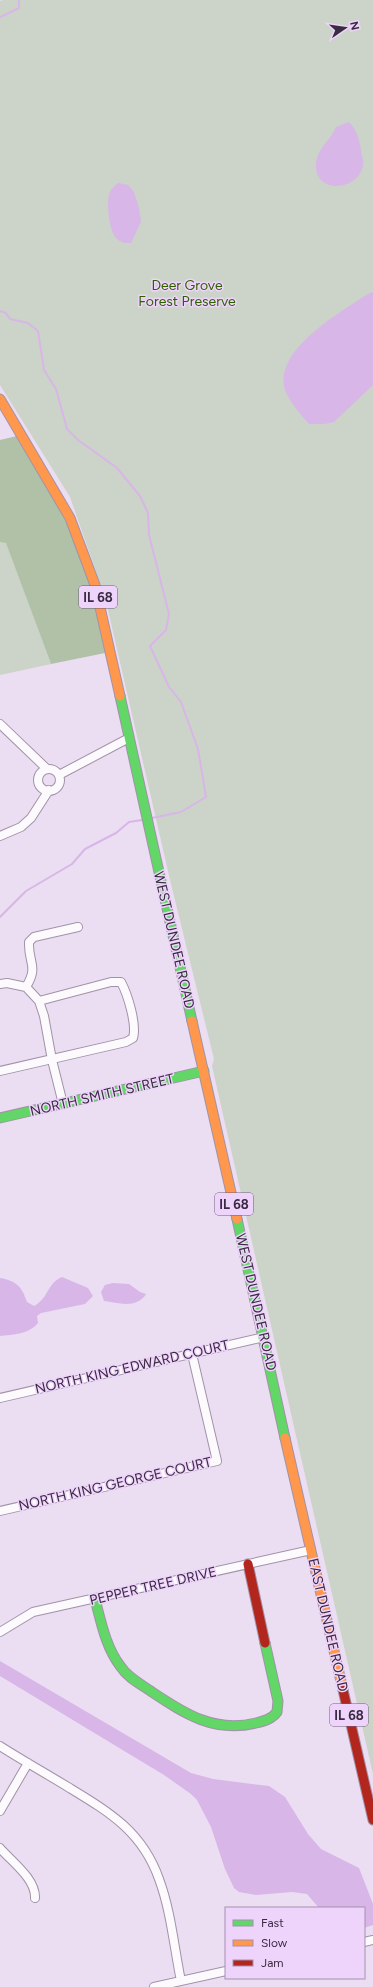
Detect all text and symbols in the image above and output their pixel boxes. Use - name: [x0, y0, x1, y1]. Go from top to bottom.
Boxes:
- north arrow: [325, 8, 365, 48]
- text: N: [347, 20, 362, 31]
- park label: Deer Grove Forest Preserve: [138, 277, 236, 310]
- road number: IL 68: [79, 586, 117, 608]
- street label: WEST DUNDEE ROAD: [150, 870, 198, 1010]
- street label: NORTH SMITH STREET: [28, 1070, 176, 1120]
- road number: IL 68: [215, 1193, 253, 1215]
- street label: WEST DUNDEE ROAD: [232, 1232, 280, 1372]
- street label: NORTH KING EDWARD COURT: [33, 1336, 231, 1398]
- street label: NORTH KING GEORGE COURT: [17, 1453, 213, 1515]
- street label: EAST DUNDEE ROAD: [304, 1557, 352, 1693]
- street label: PEPPER TREE DRIVE: [88, 1563, 218, 1609]
- road number: IL 68: [330, 1704, 368, 1726]
- legend: [225, 1907, 365, 1979]
- text: Fast: [261, 1916, 284, 1930]
- text: Slow: [261, 1936, 288, 1950]
- text: Jam: [261, 1956, 284, 1970]

